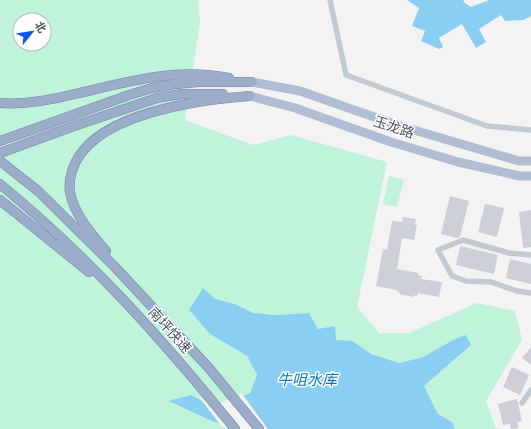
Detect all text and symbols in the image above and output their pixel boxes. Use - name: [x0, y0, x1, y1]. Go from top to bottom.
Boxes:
- north arrow: [12, 12, 52, 52]
- text: 北: [32, 19, 49, 35]
- street label: 玉龙路: [371, 112, 417, 142]
- street label: 南坪快速: [145, 303, 195, 357]
- water label: 牛咀水库: [277, 369, 340, 390]

